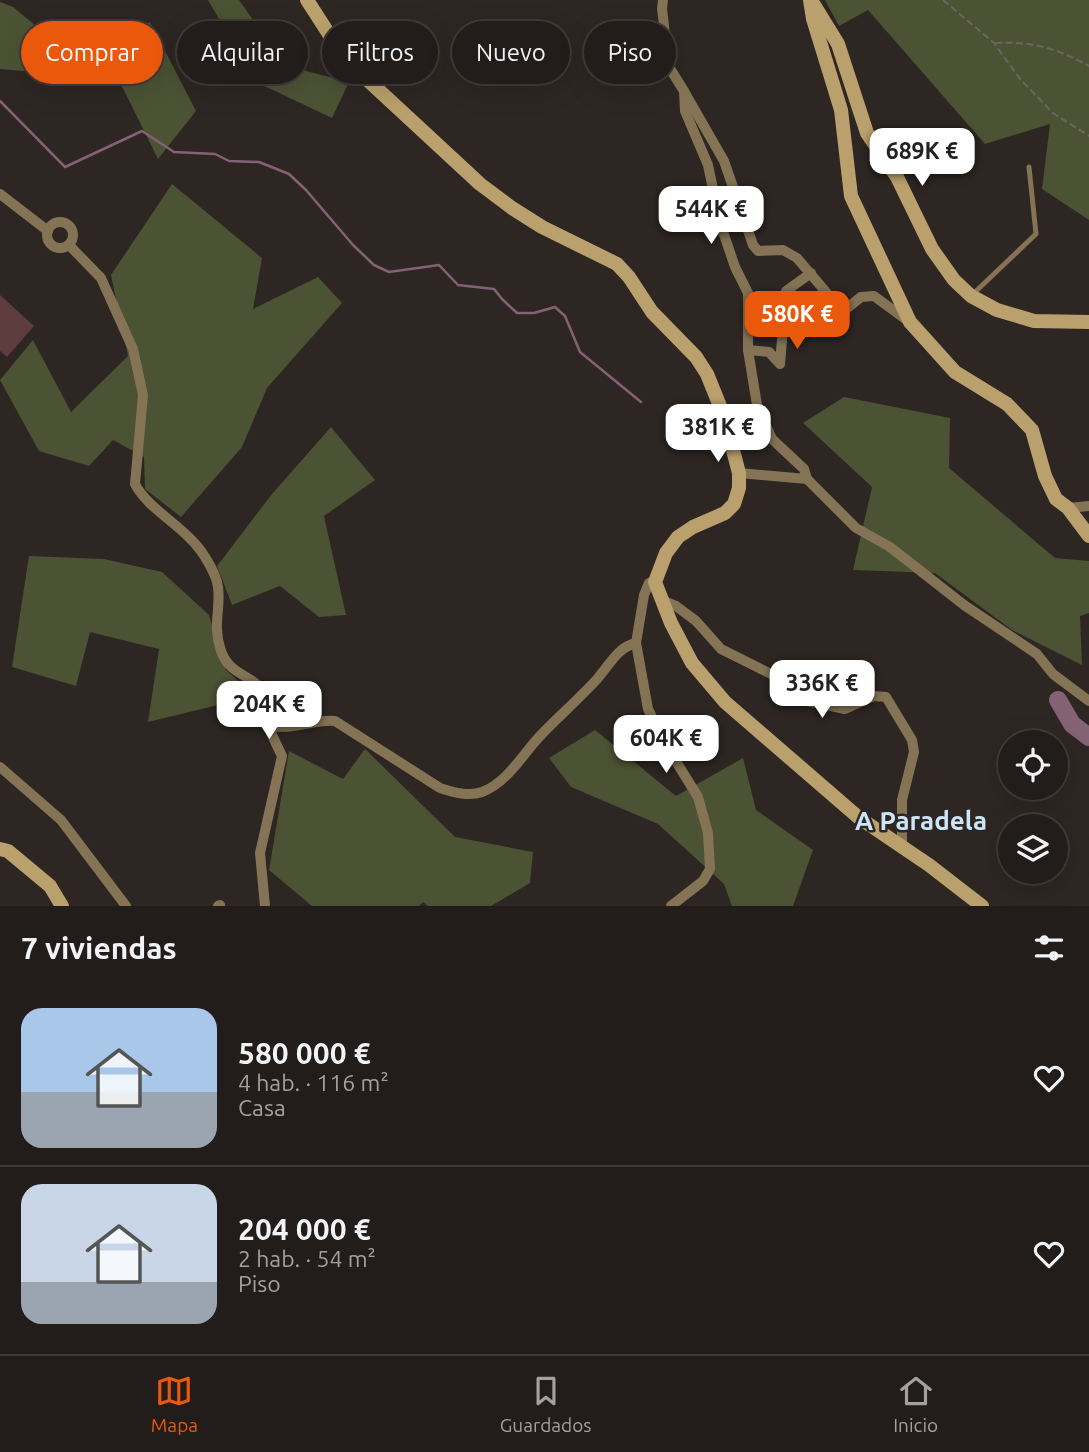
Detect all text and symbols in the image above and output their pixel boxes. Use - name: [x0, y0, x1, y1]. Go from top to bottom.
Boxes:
- chip: Comprar: [21, 21, 163, 84]
- chip: Alquilar: [177, 21, 308, 84]
- chip: Filtros: [322, 21, 438, 84]
- chip: Nuevo: [452, 21, 570, 84]
- chip: Piso: [584, 21, 676, 84]
- pin: 689K €: [865, 128, 979, 188]
- text: 689K €: [886, 138, 958, 163]
- pin: 544K €: [654, 187, 768, 246]
- text: 544K €: [675, 196, 747, 221]
- pin: 580K €: [740, 292, 854, 351]
- text: 580K €: [761, 301, 833, 326]
- pin: 381K €: [661, 405, 775, 464]
- text: 381K €: [682, 414, 754, 439]
- pin: 336K €: [765, 660, 879, 720]
- text: 336K €: [786, 670, 858, 695]
- pin: 204K €: [212, 682, 326, 741]
- text: 204K €: [233, 691, 305, 716]
- pin: 604K €: [609, 716, 723, 775]
- text: 604K €: [630, 725, 702, 750]
- map controls: [998, 730, 1068, 884]
- button: locate: [998, 730, 1068, 800]
- district label: A Paradela: [855, 806, 987, 835]
- button: layers: [998, 814, 1068, 884]
- icon: filters: [1030, 929, 1068, 967]
- text: 7 viviendas: [21, 931, 177, 965]
- icon: home: [77, 1036, 161, 1120]
- text: 580 000 €: [238, 1036, 371, 1070]
- icon: heart: [1030, 1059, 1068, 1097]
- text: 4 hab. · 116 m²: [238, 1070, 389, 1095]
- text: Casa: [238, 1095, 286, 1120]
- icon: home: [77, 1212, 161, 1296]
- text: 204 000 €: [238, 1212, 371, 1246]
- icon: heart: [1030, 1235, 1068, 1273]
- text: 2 hab. · 54 m²: [238, 1246, 376, 1271]
- text: Piso: [238, 1271, 281, 1296]
- tab: Mapa: [151, 1372, 198, 1436]
- tab: Guardados: [500, 1372, 592, 1436]
- tab: Inicio: [893, 1372, 938, 1436]

